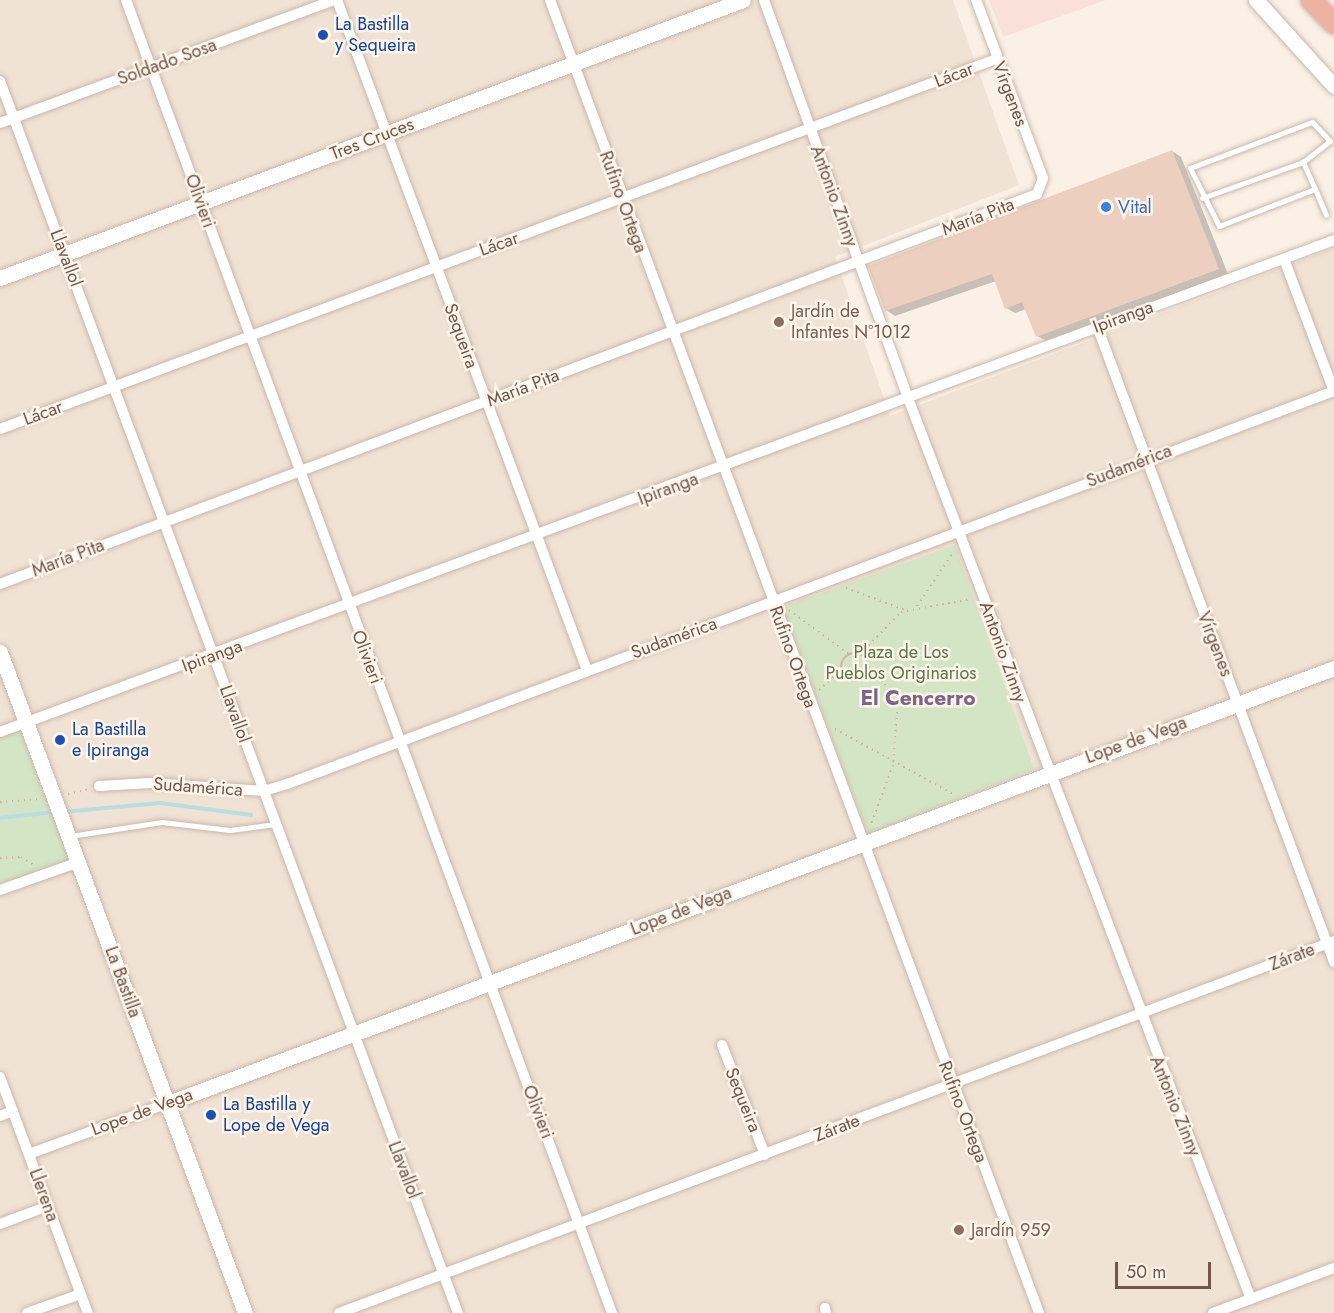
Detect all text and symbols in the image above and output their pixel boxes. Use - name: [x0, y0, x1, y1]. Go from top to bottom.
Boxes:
- place label: La Bastilla y Sequeira: [335, 14, 416, 57]
- marker: La Bastilla y Sequeira: [316, 28, 330, 42]
- street label: Soldado Sosa: [115, 34, 219, 90]
- street label: Lácar: [931, 58, 977, 92]
- street label: Vírgenes: [988, 58, 1032, 130]
- street label: Tres Cruces: [327, 113, 417, 165]
- street label: Antonio Zinny: [806, 142, 862, 250]
- street label: Rufino Ortega: [595, 148, 651, 256]
- street label: Olivieri: [180, 171, 220, 231]
- street label: María Pita: [939, 193, 1017, 241]
- place label: Vital: [1118, 196, 1152, 218]
- marker: Vital: [1099, 200, 1113, 214]
- street label: Llavallol: [45, 226, 87, 290]
- street label: Lácar: [476, 227, 522, 261]
- street label: Ipiranga: [1090, 296, 1156, 338]
- street label: Sequeira: [439, 301, 483, 371]
- place label: Jardín de Infantes Nº1012: [791, 301, 911, 344]
- marker: Jardín de Infantes Nº1012: [772, 315, 786, 329]
- street label: María Pita: [484, 364, 562, 412]
- street label: Lácar: [20, 396, 66, 430]
- street label: Sudamérica: [1083, 440, 1175, 492]
- street label: Ipiranga: [635, 468, 701, 510]
- street label: María Pita: [29, 534, 107, 582]
- street label: Antonio Zinny: [975, 598, 1031, 706]
- street label: Rufino Ortega: [765, 603, 821, 711]
- street label: Vírgenes: [1193, 608, 1237, 680]
- street label: Sudamérica: [628, 613, 720, 663]
- street label: Olivieri: [347, 627, 387, 687]
- street label: Ipiranga: [179, 635, 245, 677]
- park label: Plaza de Los Pueblos Originarios: [825, 642, 977, 684]
- street label: Llavallol: [215, 682, 255, 746]
- district label: El Cencerro: [860, 685, 976, 711]
- street label: Lope de Vega: [1082, 712, 1190, 768]
- place label: La Bastilla e Ipiranga: [72, 719, 149, 762]
- marker: La Bastilla e Ipiranga: [53, 733, 67, 747]
- street label: Sudamérica: [153, 773, 243, 801]
- street label: Lope de Vega: [627, 882, 735, 940]
- street label: Zárate: [1266, 939, 1318, 975]
- street label: La Bastilla: [100, 944, 146, 1020]
- street label: Antonio Zinny: [1145, 1053, 1205, 1159]
- street label: Rufino Ortega: [934, 1058, 992, 1166]
- street label: Sequeira: [720, 1065, 766, 1135]
- street label: Olivieri: [518, 1082, 558, 1142]
- street label: Lope de Vega: [88, 1084, 196, 1140]
- place label: La Bastilla y Lope de Vega: [223, 1094, 329, 1136]
- marker: La Bastilla y Lope de Vega: [204, 1108, 218, 1122]
- street label: Zárate: [811, 1110, 863, 1146]
- street label: Llavallol: [383, 1138, 425, 1202]
- street label: Llerena: [24, 1166, 64, 1224]
- place label: Jardín 959: [971, 1219, 1051, 1241]
- marker: Jardín 959: [952, 1223, 966, 1237]
- scale bar: [1118, 1250, 1214, 1288]
- text: 50 m: [1126, 1259, 1166, 1285]

